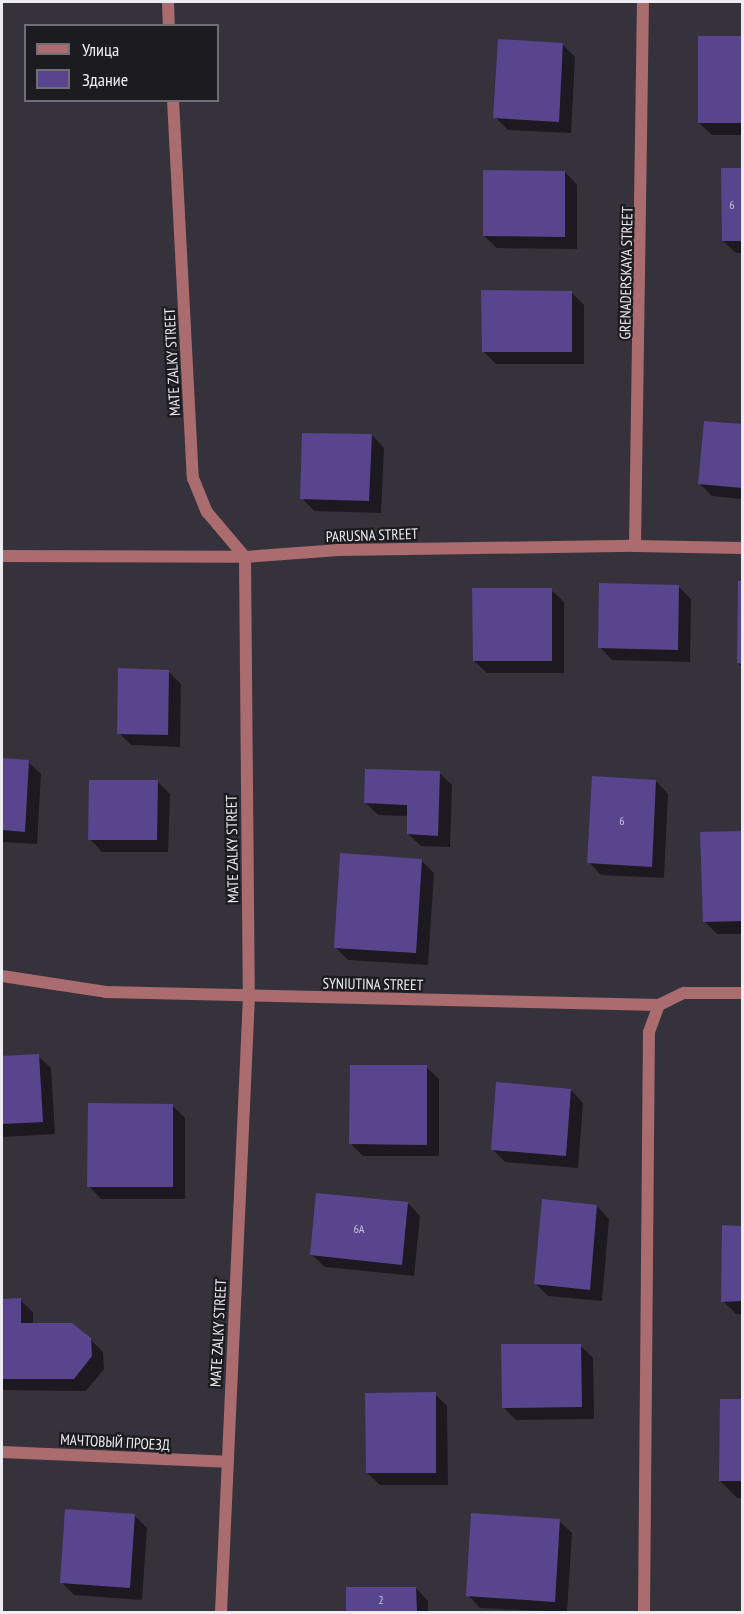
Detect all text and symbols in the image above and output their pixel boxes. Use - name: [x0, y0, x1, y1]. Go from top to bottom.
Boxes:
- legend: [24, 24, 219, 102]
- text: Улица: [82, 38, 119, 61]
- text: Здание: [82, 68, 128, 91]
- house number: 6: [729, 198, 735, 212]
- street label: GRENADERSKAYA STREET: [616, 206, 636, 340]
- street label: MATE ZALKY STREET: [160, 307, 184, 417]
- street label: PARUSNA STREET: [325, 524, 419, 546]
- street label: MATE ZALKY STREET: [222, 794, 242, 904]
- house number: 6: [619, 814, 625, 828]
- street label: SYNIUTINA STREET: [322, 974, 424, 994]
- house number: 6А: [353, 1222, 365, 1236]
- street label: MATE ZALKY STREET: [206, 1278, 230, 1388]
- street label: МАЧТОВЫЙ ПРОЕЗД: [60, 1430, 170, 1454]
- house number: 2: [378, 1593, 384, 1607]

